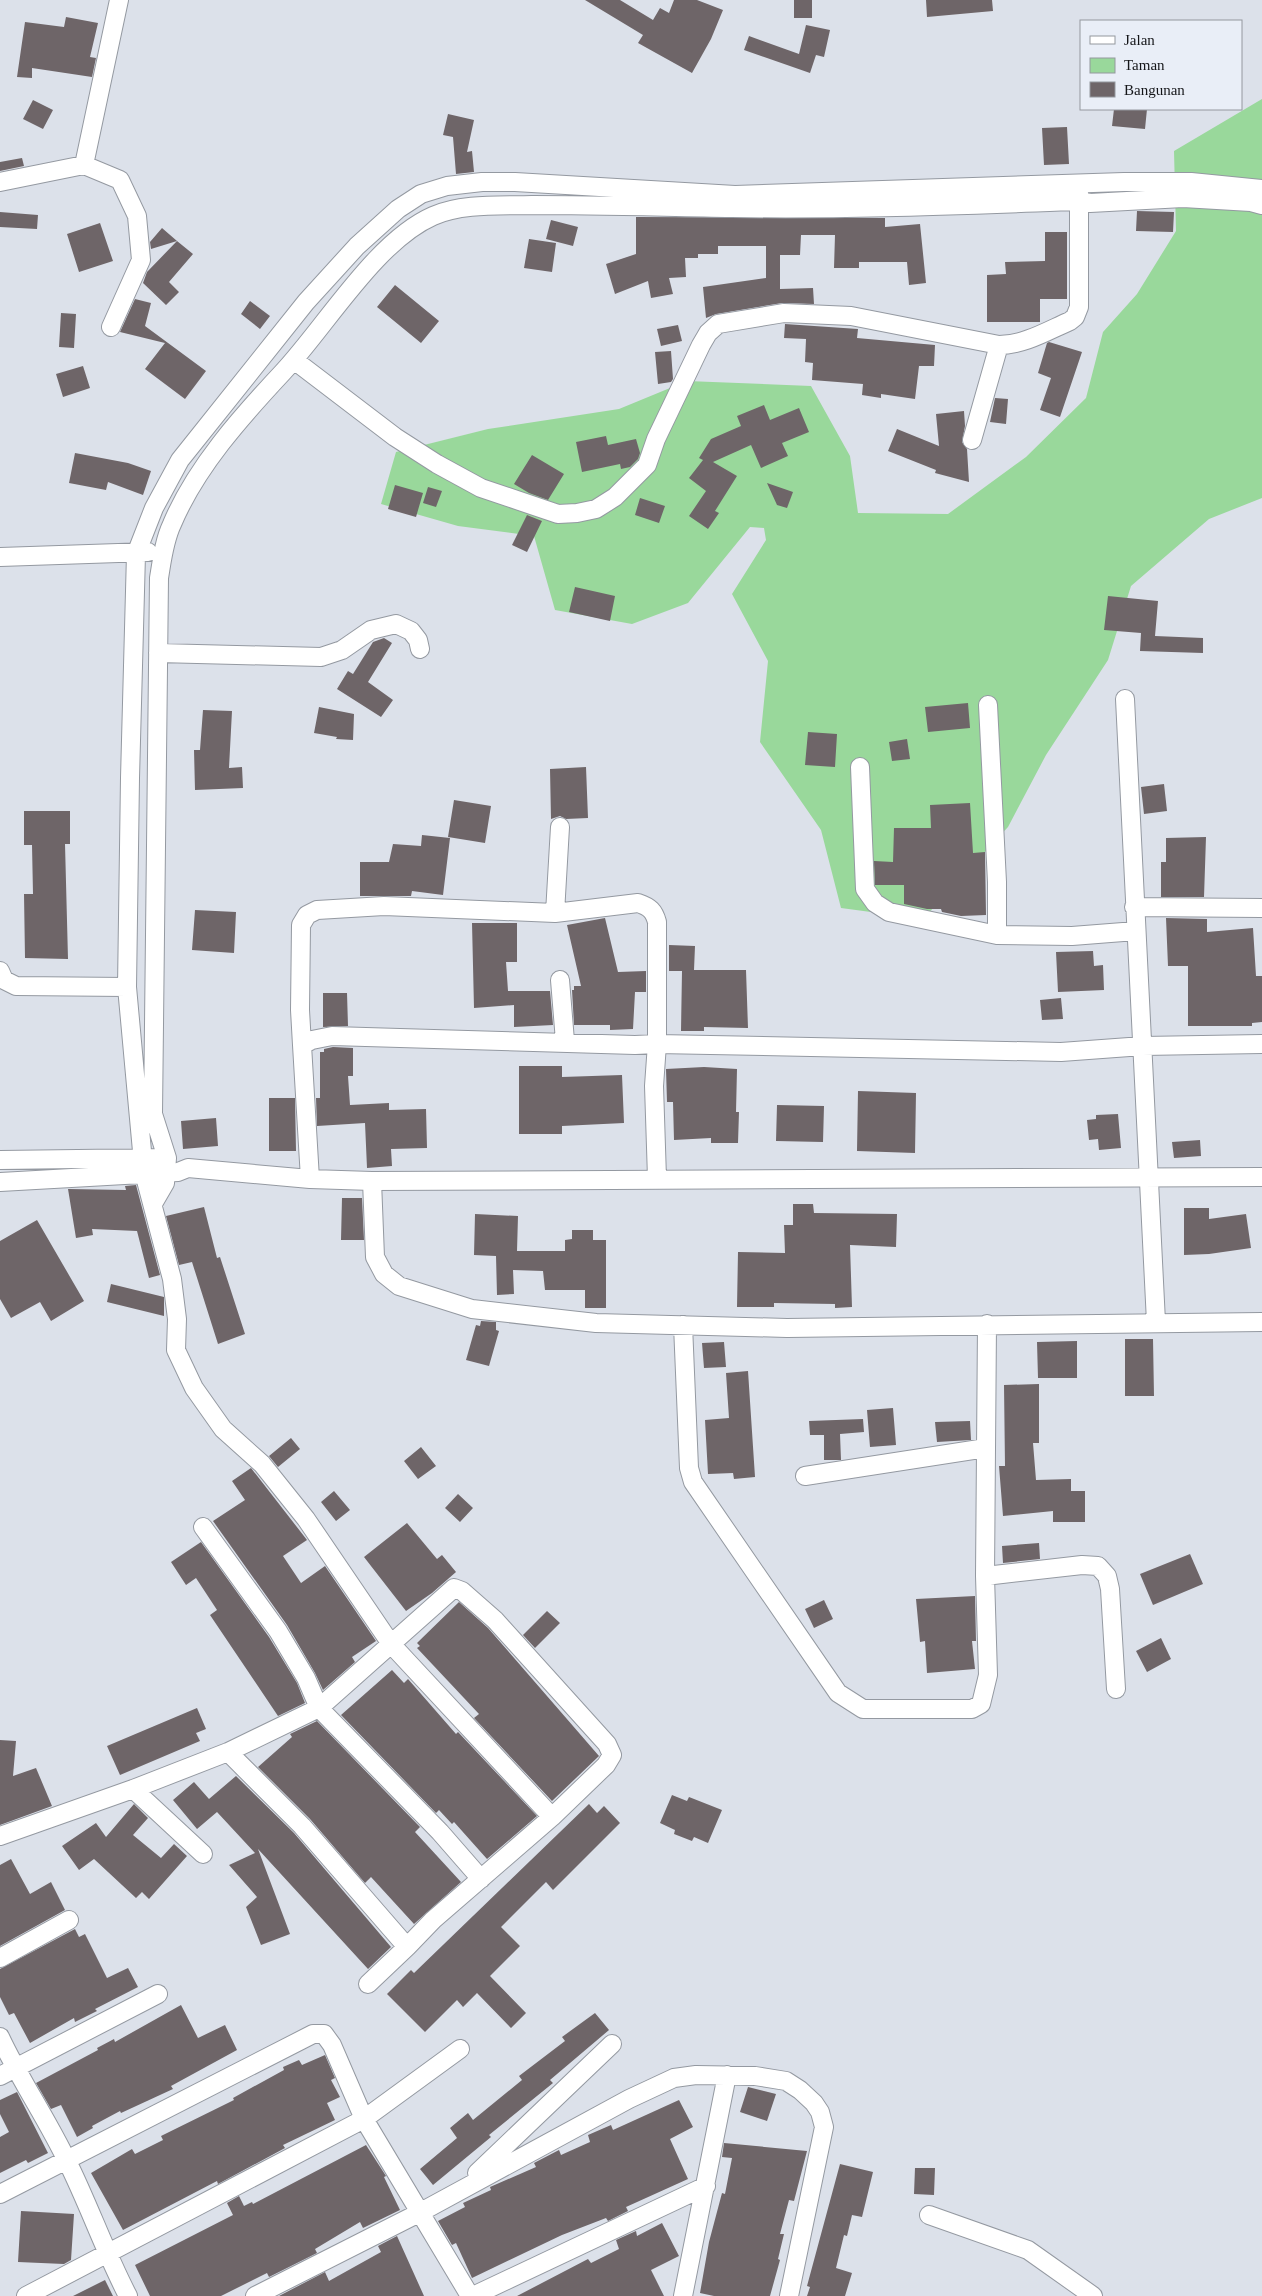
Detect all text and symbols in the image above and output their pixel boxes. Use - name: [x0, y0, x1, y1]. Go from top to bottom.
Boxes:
- legend: [1080, 20, 1242, 110]
- text: Jalan: [1124, 32, 1155, 48]
- text: Taman: [1124, 57, 1165, 73]
- text: Bangunan: [1124, 82, 1185, 98]

